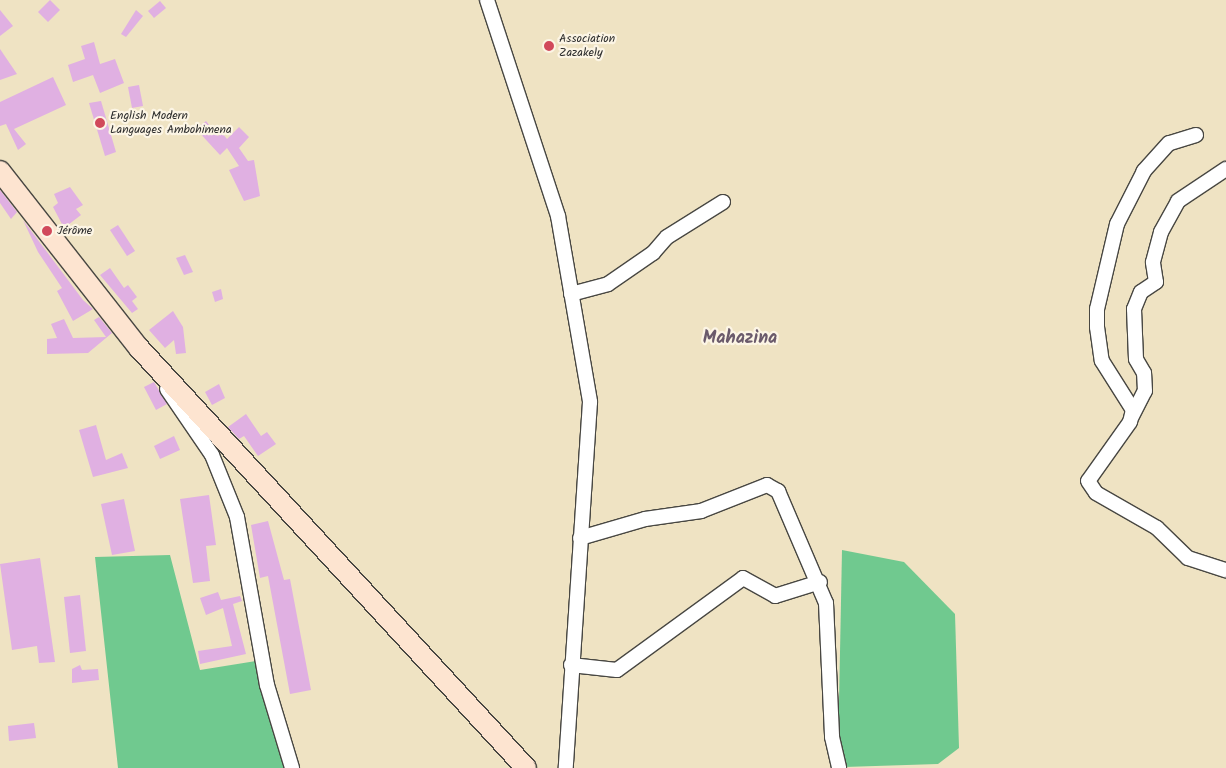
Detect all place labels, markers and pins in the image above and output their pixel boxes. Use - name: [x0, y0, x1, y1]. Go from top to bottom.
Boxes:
- place label: Association Zazakely: [559, 32, 615, 60]
- marker: Association Zazakely: [543, 40, 555, 52]
- place label: English Modern Languages Ambohimena: [110, 109, 232, 137]
- marker: English Modern Languages Ambohimena: [94, 117, 106, 129]
- place label: Jérôme: [57, 224, 92, 238]
- marker: Jérôme: [41, 225, 53, 237]

